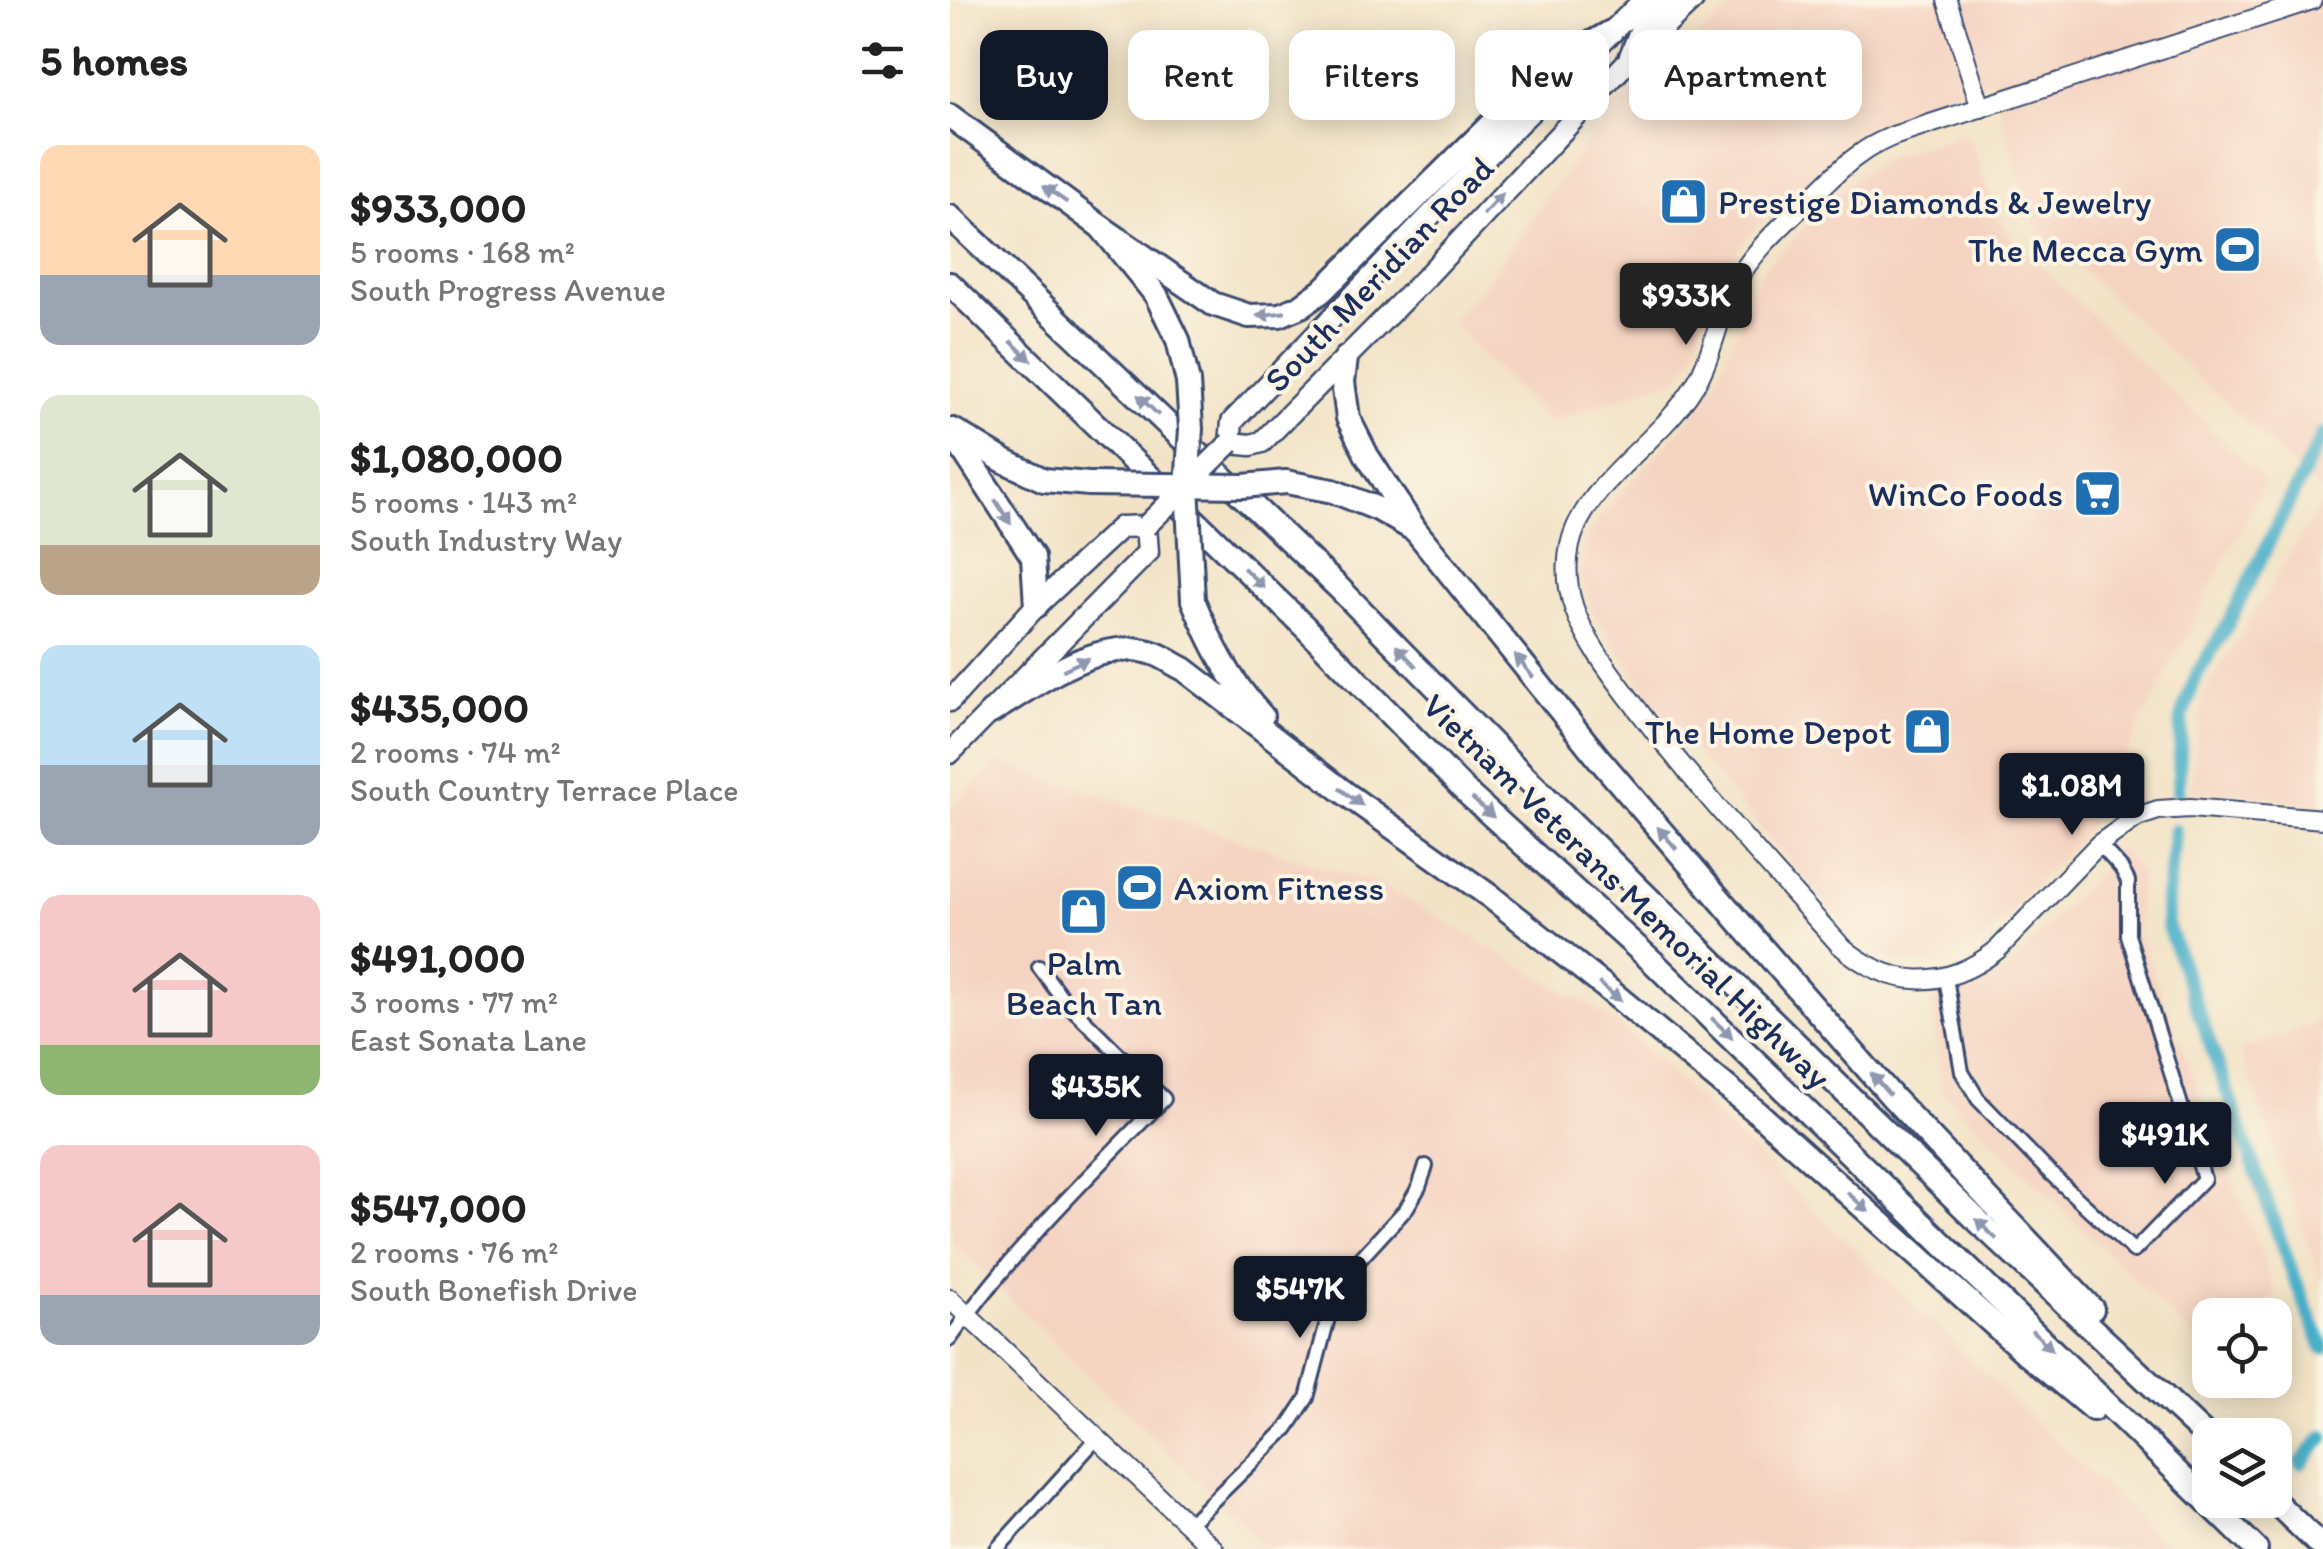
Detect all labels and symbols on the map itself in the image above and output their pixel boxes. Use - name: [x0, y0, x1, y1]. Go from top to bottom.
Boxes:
- street label: South Meridian Road: [1256, 147, 1502, 401]
- shop icon: Prestige Diamonds & Jewelry: [1657, 176, 1709, 228]
- place label: Prestige Diamonds & Jewelry: [1718, 181, 2152, 223]
- one-way arrow: [1042, 185, 1068, 204]
- one-way arrow: [1481, 192, 1504, 216]
- sports icon: The Mecca Gym: [2212, 224, 2264, 276]
- place label: The Mecca Gym: [1968, 229, 2203, 271]
- pin: $933K: [1616, 263, 1756, 348]
- one-way arrow: [1255, 306, 1286, 322]
- one-way arrow: [1008, 339, 1032, 362]
- one-way arrow: [1137, 394, 1161, 417]
- supermarket icon: WinCo Foods: [2072, 468, 2124, 520]
- place label: WinCo Foods: [1868, 473, 2063, 515]
- one-way arrow: [994, 498, 1012, 525]
- one-way arrow: [1241, 565, 1265, 589]
- one-way arrow: [1395, 645, 1419, 669]
- one-way arrow: [1514, 654, 1535, 679]
- one-way arrow: [1061, 655, 1090, 672]
- street label: Vietnam Veterans Memorial Highway: [1414, 685, 1840, 1097]
- shop icon: The Home Depot: [1901, 706, 1953, 758]
- place label: The Home Depot: [1645, 711, 1892, 753]
- pin: $1.08M: [1991, 753, 2153, 838]
- one-way arrow: [1338, 786, 1364, 806]
- one-way arrow: [1470, 796, 1495, 818]
- one-way arrow: [1657, 826, 1679, 851]
- sports icon: Axiom Fitness: [1113, 862, 1165, 914]
- place label: Axiom Fitness: [1174, 867, 1384, 909]
- shop icon: Palm Beach Tan: [1058, 885, 1110, 937]
- place label: Palm Beach Tan: [1006, 942, 1162, 1024]
- one-way arrow: [1598, 981, 1623, 1002]
- one-way arrow: [1709, 1016, 1733, 1039]
- pin: $435K: [1026, 1054, 1166, 1139]
- one-way arrow: [1870, 1071, 1892, 1096]
- pin: $491K: [2095, 1102, 2235, 1187]
- one-way arrow: [1845, 1191, 1870, 1213]
- one-way arrow: [1975, 1218, 1999, 1241]
- pin: $547K: [1230, 1256, 1370, 1341]
- one-way arrow: [2030, 1328, 2054, 1351]

